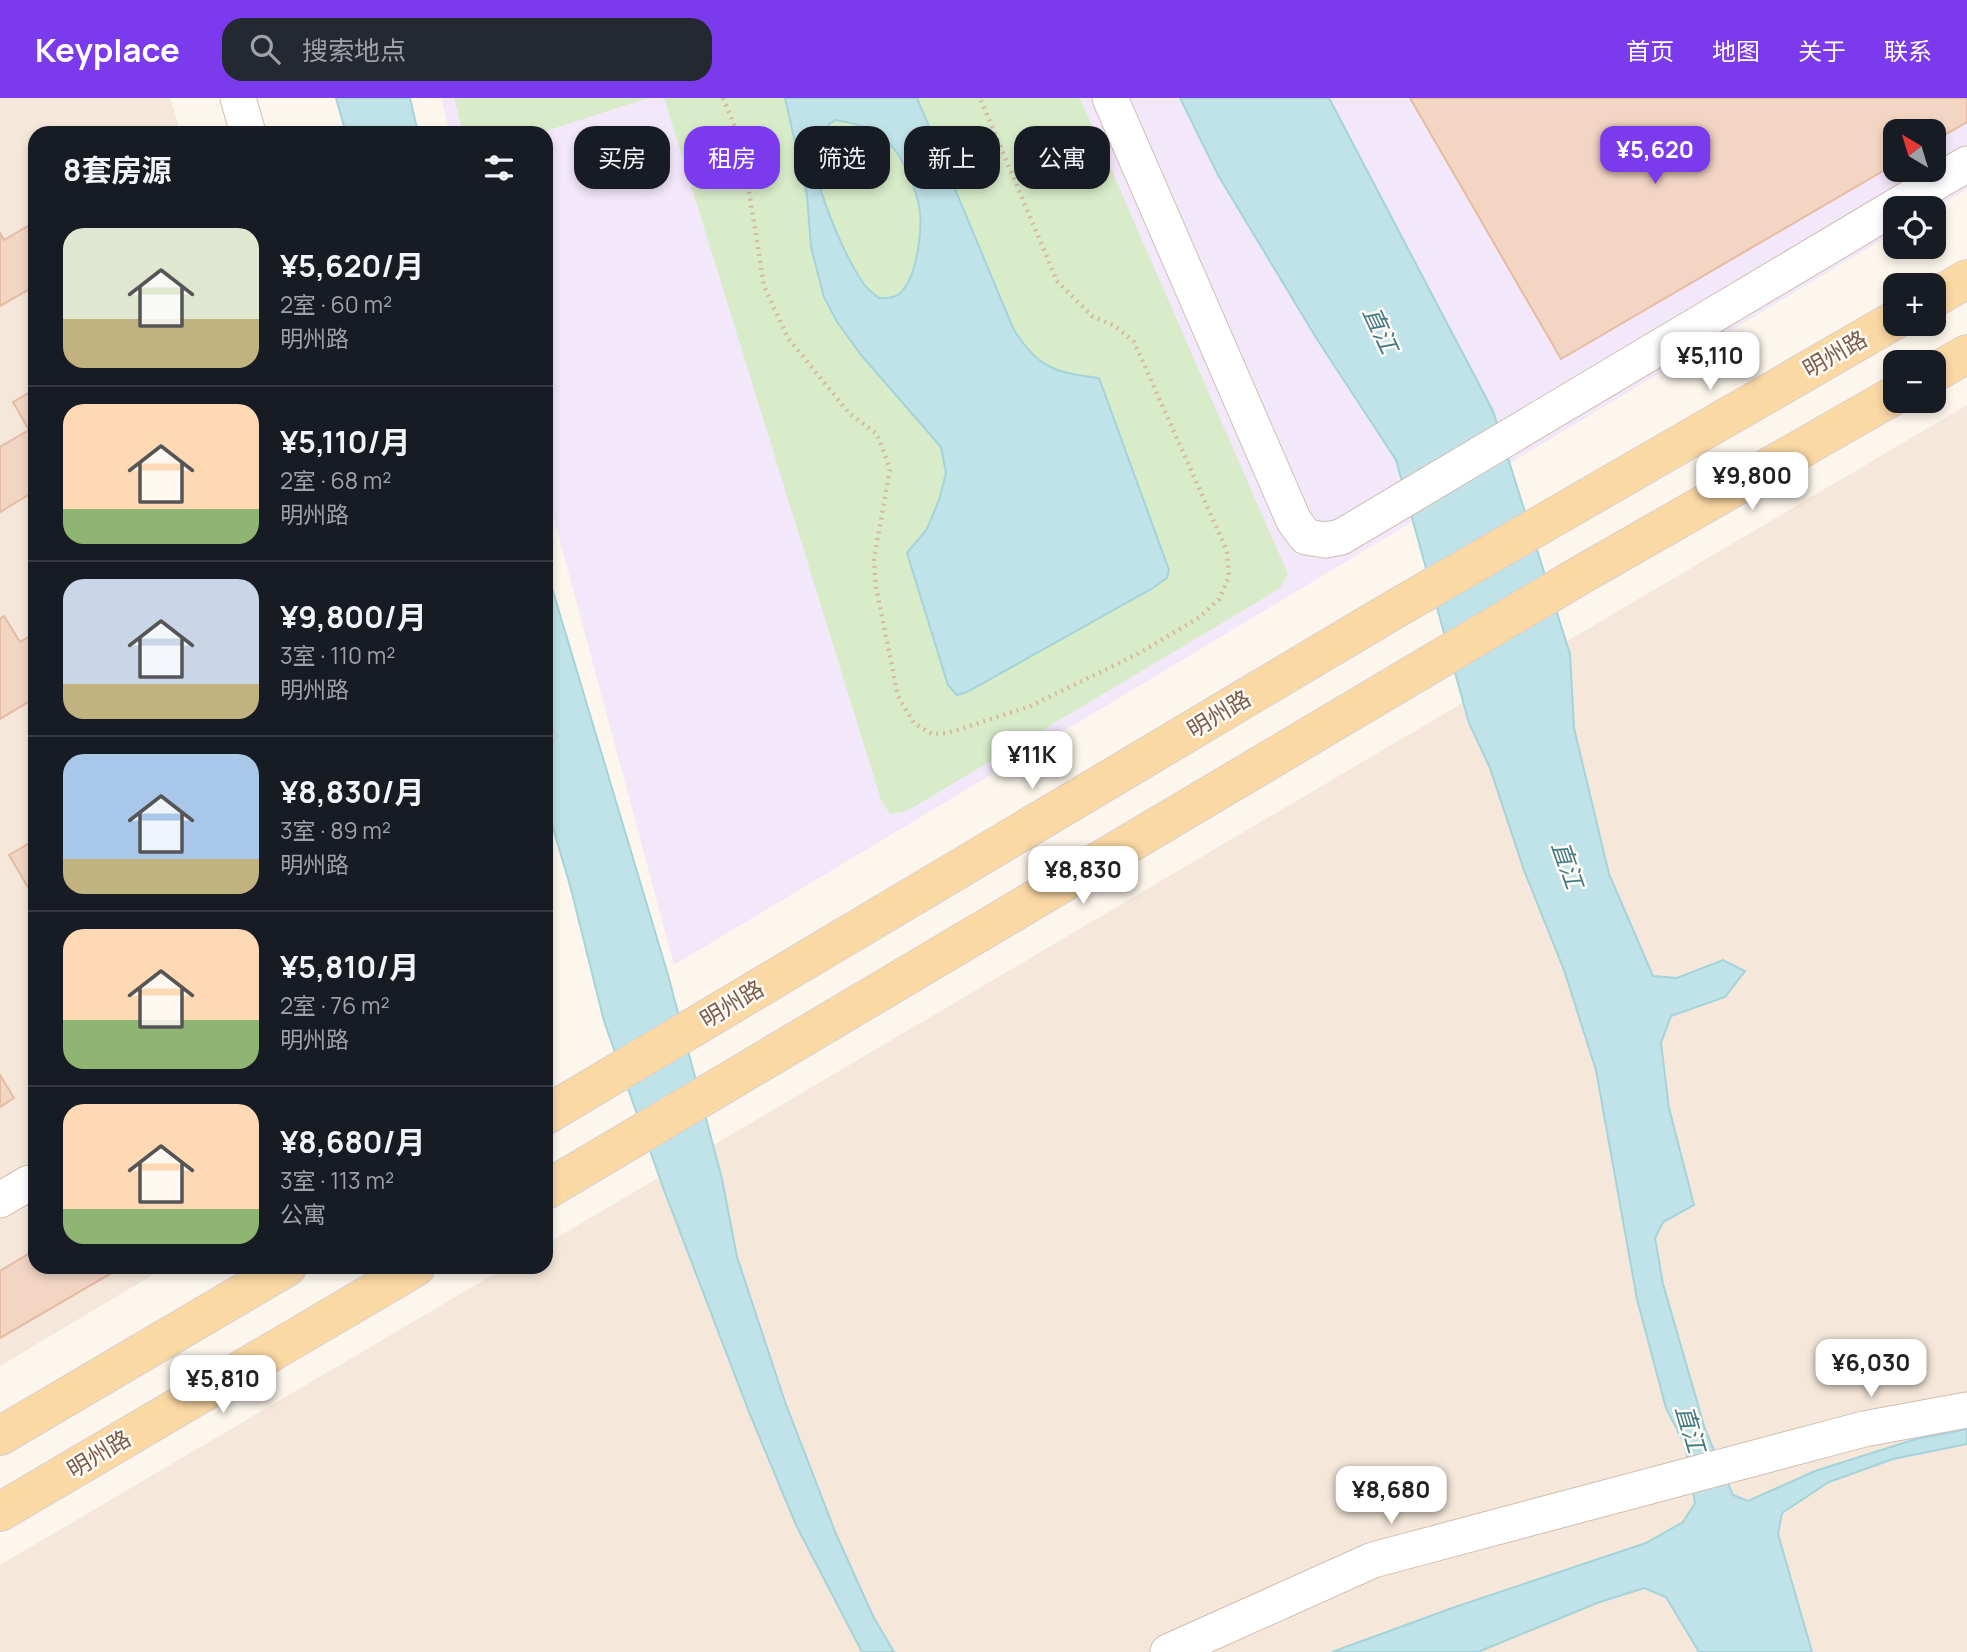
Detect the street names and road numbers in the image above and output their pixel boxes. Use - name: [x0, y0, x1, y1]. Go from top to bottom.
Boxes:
- street label: 明州路: [1797, 322, 1872, 384]
- street label: 明州路: [1181, 682, 1256, 745]
- street label: 明州路: [694, 972, 769, 1035]
- street label: 明州路: [61, 1422, 136, 1485]

